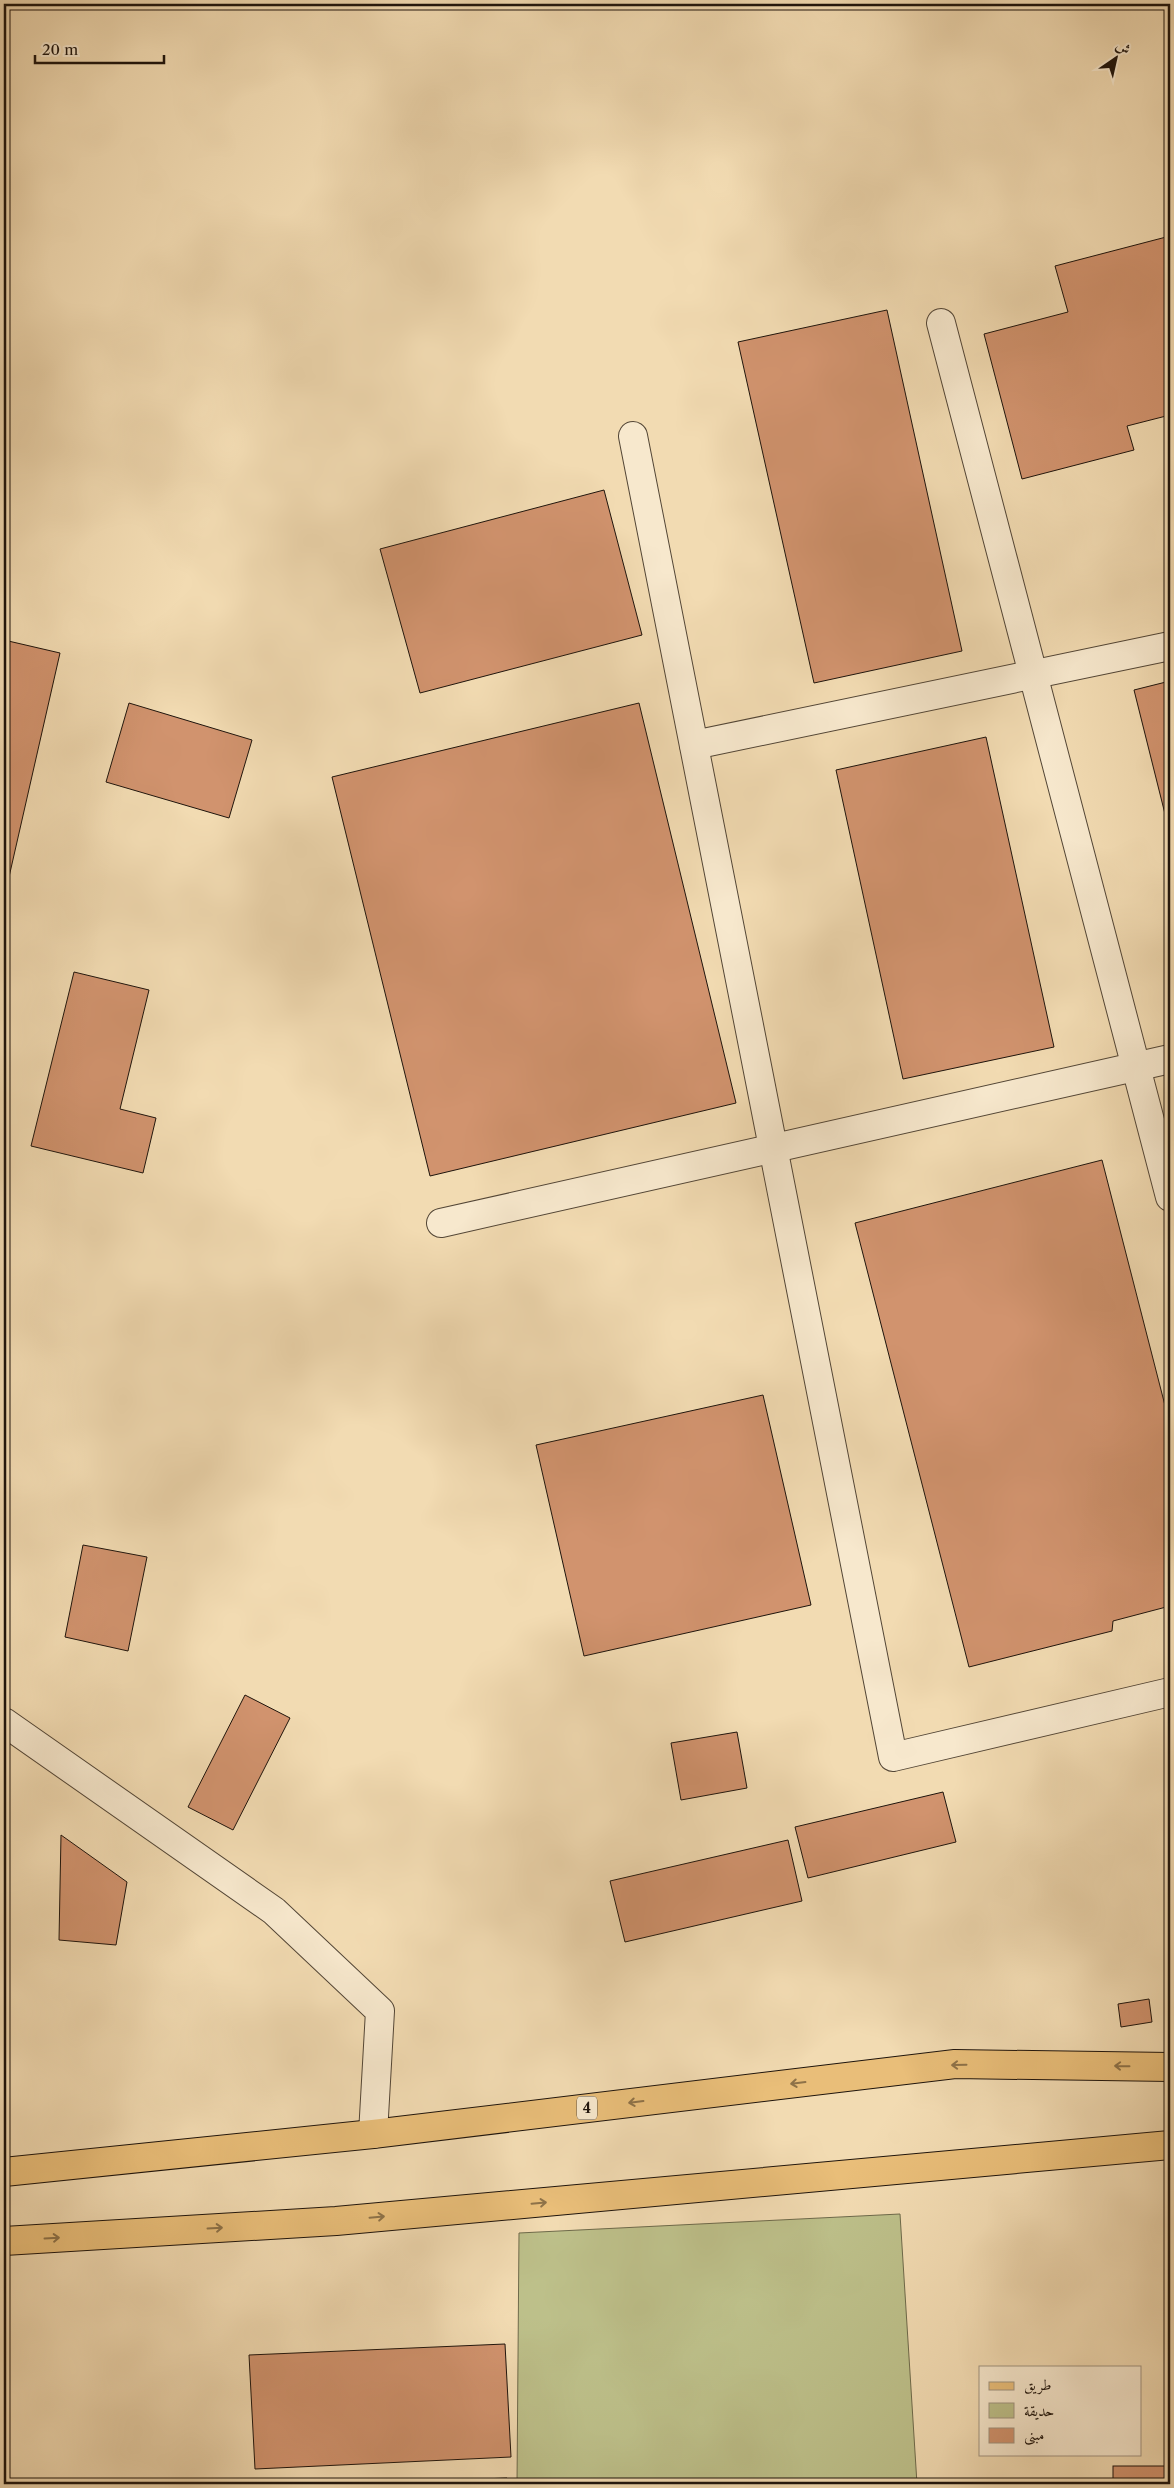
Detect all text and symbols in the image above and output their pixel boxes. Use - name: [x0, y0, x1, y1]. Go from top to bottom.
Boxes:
- scale bar: [35, 32, 164, 64]
- north arrow: [1092, 32, 1142, 82]
- text: ش: [1112, 36, 1134, 59]
- text: 20 m: [42, 40, 78, 59]
- one-way arrow: [951, 2060, 967, 2069]
- one-way arrow: [1114, 2061, 1130, 2071]
- one-way arrow: [790, 2078, 806, 2088]
- road number: 4: [577, 2096, 597, 2120]
- one-way arrow: [629, 2097, 645, 2107]
- one-way arrow: [530, 2198, 546, 2207]
- one-way arrow: [368, 2213, 384, 2222]
- one-way arrow: [206, 2224, 222, 2233]
- one-way arrow: [44, 2233, 60, 2242]
- legend: [979, 2366, 1142, 2456]
- text: طريق: [1024, 2375, 1051, 2395]
- text: حديقة: [1024, 2401, 1054, 2420]
- text: مبنى: [1024, 2425, 1044, 2446]

